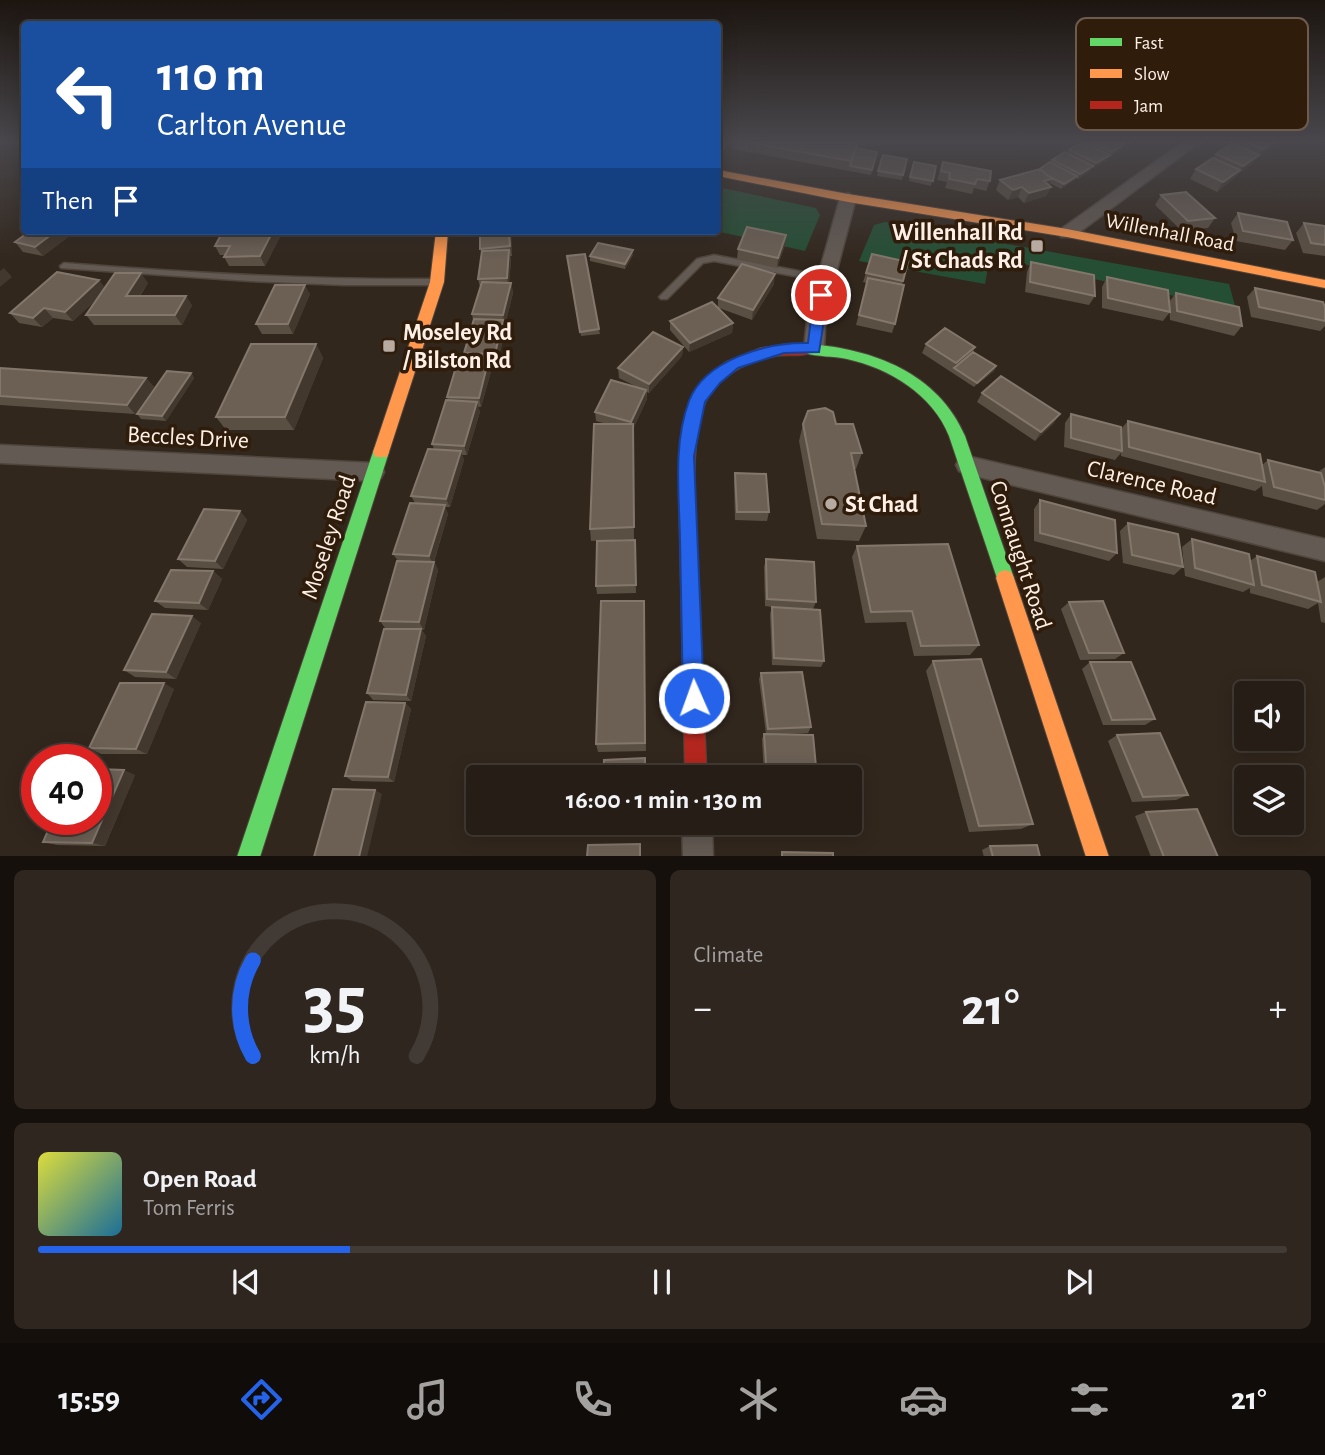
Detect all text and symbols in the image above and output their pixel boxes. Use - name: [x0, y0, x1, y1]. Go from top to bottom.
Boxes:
- legend: [1076, 18, 1308, 130]
- text: Fast: [1134, 34, 1164, 53]
- icon: left: [42, 49, 133, 140]
- text: 110 m: [157, 51, 265, 100]
- text: Slow: [1134, 65, 1170, 84]
- text: Jam: [1134, 97, 1163, 116]
- text: Carlton Avenue: [157, 109, 347, 141]
- icon: arrive: [107, 182, 145, 220]
- text: Then: [42, 188, 93, 214]
- street label: Willenhall Road: [1104, 210, 1236, 255]
- place label: Willenhall Rd / St Chads Rd: [892, 221, 1023, 273]
- marker: Willenhall Rd / St Chads Rd: [1029, 238, 1045, 254]
- pin: [791, 265, 851, 325]
- icon: arrive: [802, 276, 840, 314]
- place label: Moseley Rd / Bilston Rd: [402, 321, 512, 373]
- marker: Moseley Rd / Bilston Rd: [381, 338, 397, 354]
- street label: Beccles Drive: [126, 423, 249, 453]
- street label: Clarence Road: [1085, 456, 1219, 510]
- street label: Moseley Road: [298, 472, 360, 602]
- street label: Connaught Road: [985, 478, 1055, 633]
- place label: St Chad: [845, 493, 919, 517]
- marker: St Chad: [823, 496, 839, 512]
- position arrow: [657, 661, 731, 735]
- map controls: [1234, 681, 1304, 835]
- button: sound: [1234, 681, 1304, 751]
- speed limit sign: 40: [21, 744, 112, 835]
- button: layers: [1234, 765, 1304, 835]
- text: 16:00 · 1 min · 130 m: [566, 787, 762, 813]
- text: Climate: [694, 944, 763, 967]
- text: 35: [303, 968, 366, 1041]
- text: 21°: [961, 982, 1019, 1034]
- text: −: [694, 990, 712, 1028]
- text: +: [1269, 990, 1287, 1028]
- text: km/h: [309, 1042, 361, 1067]
- text: Open Road: [143, 1166, 257, 1192]
- text: Tom Ferris: [143, 1197, 235, 1220]
- icon: previous: [227, 1263, 265, 1301]
- icon: pause: [643, 1263, 681, 1301]
- icon: next: [1060, 1263, 1098, 1301]
- icon: directions: [237, 1375, 286, 1424]
- icon: music: [403, 1375, 452, 1424]
- icon: phone: [568, 1375, 617, 1424]
- icon: climate: [734, 1375, 783, 1424]
- icon: car: [899, 1375, 948, 1424]
- icon: filters: [1065, 1375, 1114, 1424]
- text: 15:59: [58, 1383, 120, 1415]
- text: 21°: [1231, 1383, 1267, 1415]

